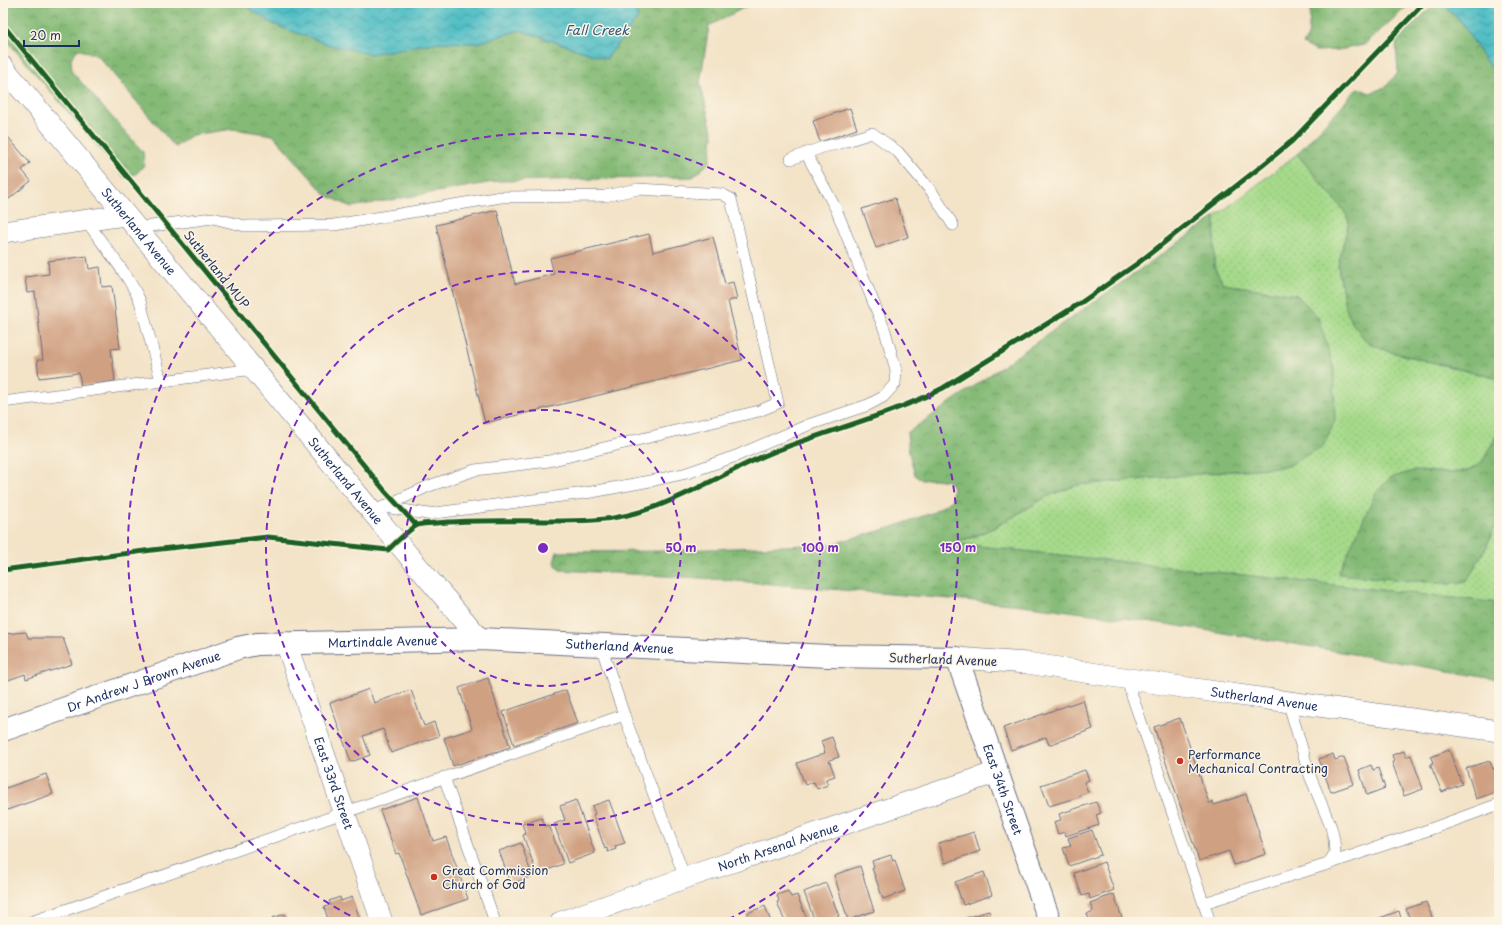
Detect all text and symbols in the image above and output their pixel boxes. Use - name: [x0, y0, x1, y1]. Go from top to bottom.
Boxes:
- water label: Fall Creek: [565, 20, 630, 39]
- scale bar: [24, 22, 79, 48]
- text: 20 m: [30, 26, 61, 44]
- street label: Sutherland Avenue: [97, 183, 181, 279]
- street label: Sutherland MUP: [180, 226, 254, 312]
- street label: Sutherland Avenue: [304, 433, 388, 528]
- text: 50 m: [665, 538, 697, 556]
- text: 100 m: [801, 538, 839, 556]
- text: 150 m: [940, 538, 976, 556]
- centre of rings: [536, 541, 550, 555]
- street label: Martindale Avenue: [328, 631, 438, 651]
- street label: Sutherland Avenue: [565, 634, 675, 657]
- street label: Dr Andrew J Brown Avenue: [65, 646, 223, 716]
- street label: Sutherland Avenue: [888, 648, 998, 670]
- street label: Sutherland Avenue: [1209, 682, 1320, 715]
- street label: East 33rd Street: [310, 734, 358, 832]
- street label: East 34th Street: [979, 741, 1028, 837]
- place label: Performance Mechanical Contracting: [1188, 745, 1328, 777]
- marker: Performance Mechanical Contracting: [1175, 756, 1185, 766]
- street label: North Arsenal Avenue: [715, 817, 841, 875]
- place label: Great Commission Church of God: [442, 861, 548, 893]
- marker: Great Commission Church of God: [429, 872, 439, 882]

